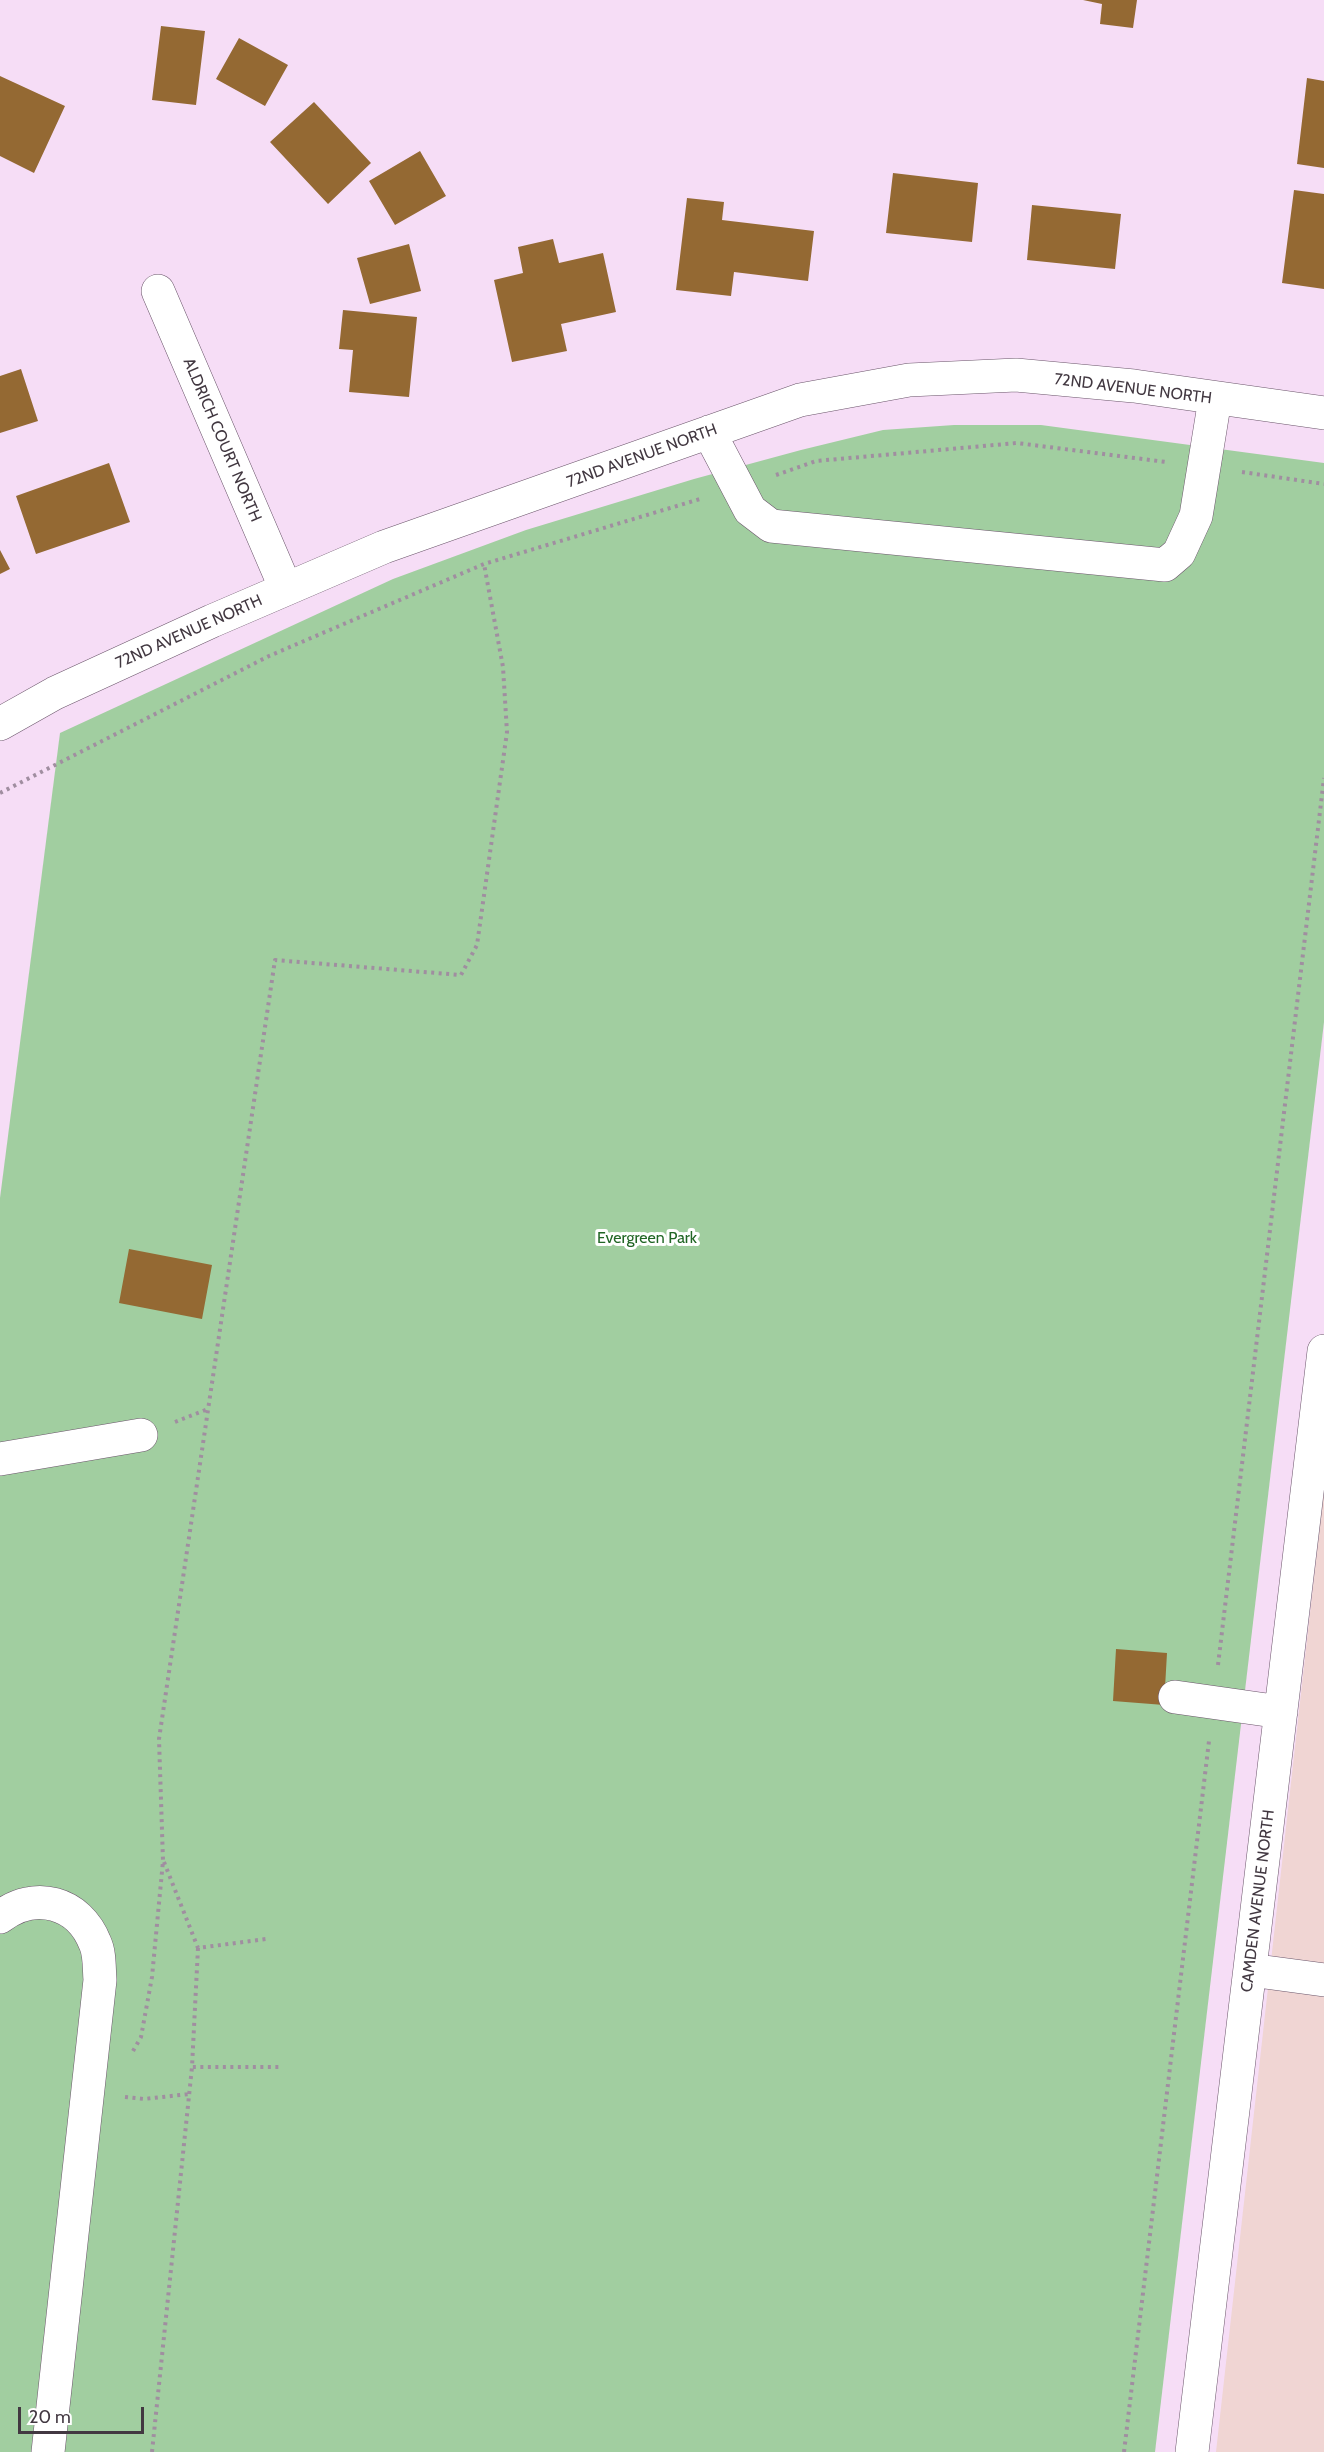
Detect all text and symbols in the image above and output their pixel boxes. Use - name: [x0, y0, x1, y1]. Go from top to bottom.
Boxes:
- street label: ALDRICH COURT NORTH: [179, 355, 265, 525]
- street label: 72ND AVENUE NORTH: [1053, 370, 1213, 408]
- street label: 72ND AVENUE NORTH: [564, 420, 720, 492]
- street label: 72ND AVENUE NORTH: [113, 591, 265, 673]
- park label: Evergreen Park: [597, 1228, 697, 1248]
- street label: CAMDEN AVENUE NORTH: [1237, 1809, 1279, 1993]
- scale bar: [21, 2395, 147, 2433]
- text: 20 m: [29, 2406, 71, 2428]

